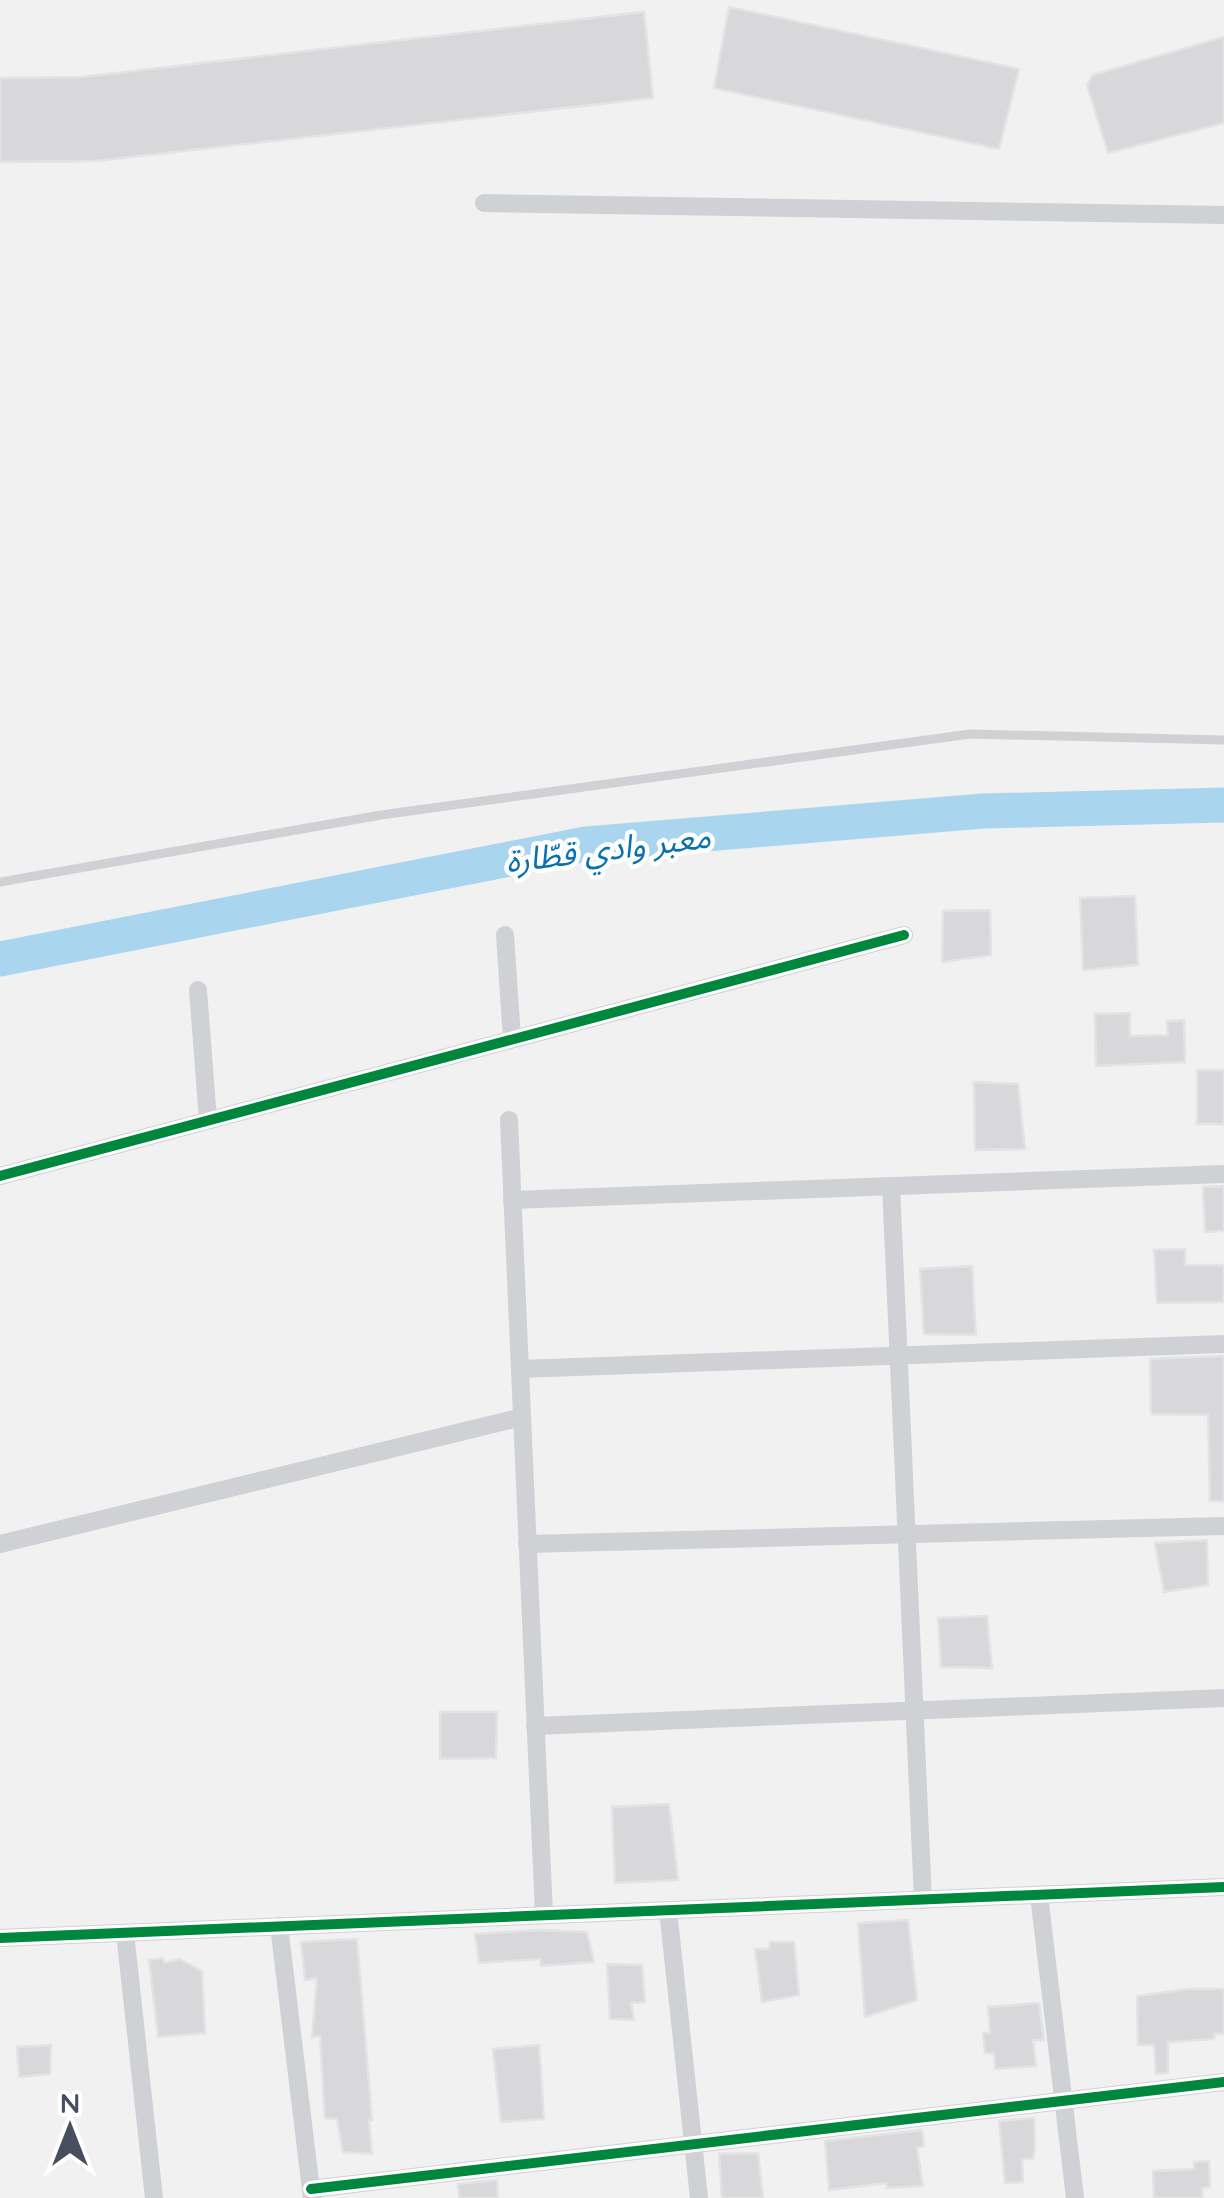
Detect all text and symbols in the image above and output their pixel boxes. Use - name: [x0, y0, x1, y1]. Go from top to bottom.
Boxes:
- water label: معبر وادي قطّارة: [503, 816, 714, 887]
- north arrow: [20, 2078, 120, 2178]
- text: N: [60, 2085, 80, 2120]

